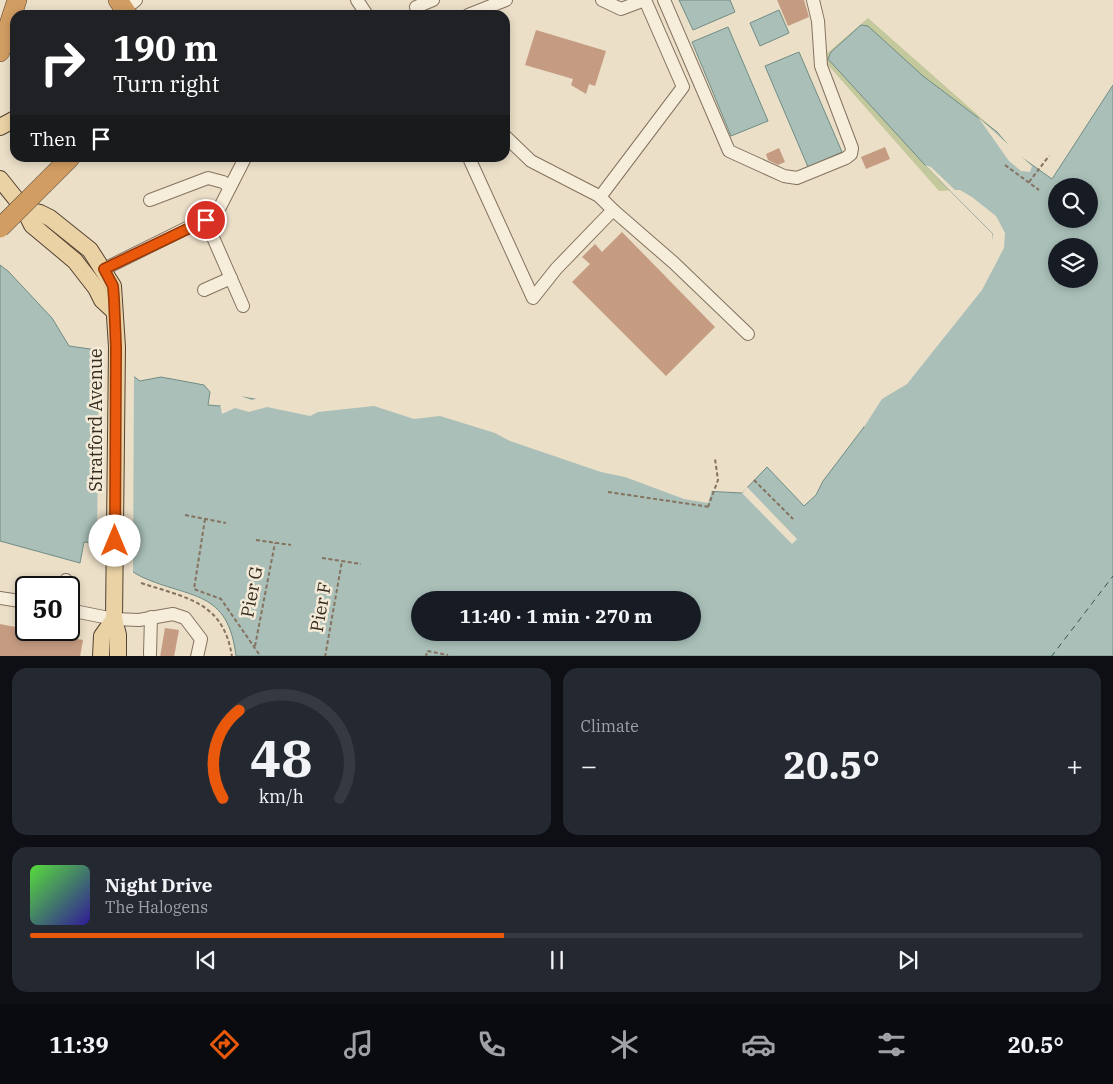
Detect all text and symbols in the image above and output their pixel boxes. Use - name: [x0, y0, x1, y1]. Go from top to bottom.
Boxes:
- text: 190 m: [113, 25, 218, 71]
- icon: right: [30, 30, 95, 95]
- text: Turn right: [113, 69, 220, 98]
- icon: arrive: [87, 125, 115, 153]
- text: Then: [30, 127, 77, 151]
- map controls: [1048, 178, 1098, 288]
- button: search: [1048, 178, 1098, 228]
- pin: [185, 199, 227, 241]
- icon: arrive: [192, 206, 220, 234]
- button: layers: [1048, 238, 1098, 288]
- street label: Stratford Avenue: [84, 348, 107, 492]
- position arrow: [88, 514, 140, 566]
- street label: Pier G: [235, 564, 268, 619]
- speed limit sign: 50: [15, 576, 80, 641]
- street label: Pier F: [305, 580, 336, 634]
- text: 11:40 · 1 min · 270 m: [460, 604, 652, 628]
- text: Climate: [581, 716, 639, 736]
- text: 48: [250, 724, 312, 791]
- text: 20.5°: [783, 740, 880, 789]
- text: −: [581, 747, 597, 784]
- text: +: [1066, 747, 1083, 784]
- text: km/h: [259, 785, 304, 808]
- text: Night Drive: [105, 873, 213, 897]
- text: The Halogens: [105, 897, 208, 917]
- icon: previous: [192, 946, 220, 974]
- icon: pause: [543, 946, 571, 974]
- icon: next: [894, 946, 922, 974]
- icon: directions: [207, 1027, 242, 1062]
- icon: music: [341, 1027, 376, 1062]
- icon: phone: [474, 1027, 509, 1062]
- icon: climate: [607, 1027, 642, 1062]
- icon: car: [741, 1027, 776, 1062]
- icon: filters: [874, 1027, 909, 1062]
- text: 11:39: [49, 1030, 109, 1059]
- text: 20.5°: [1008, 1030, 1064, 1059]

